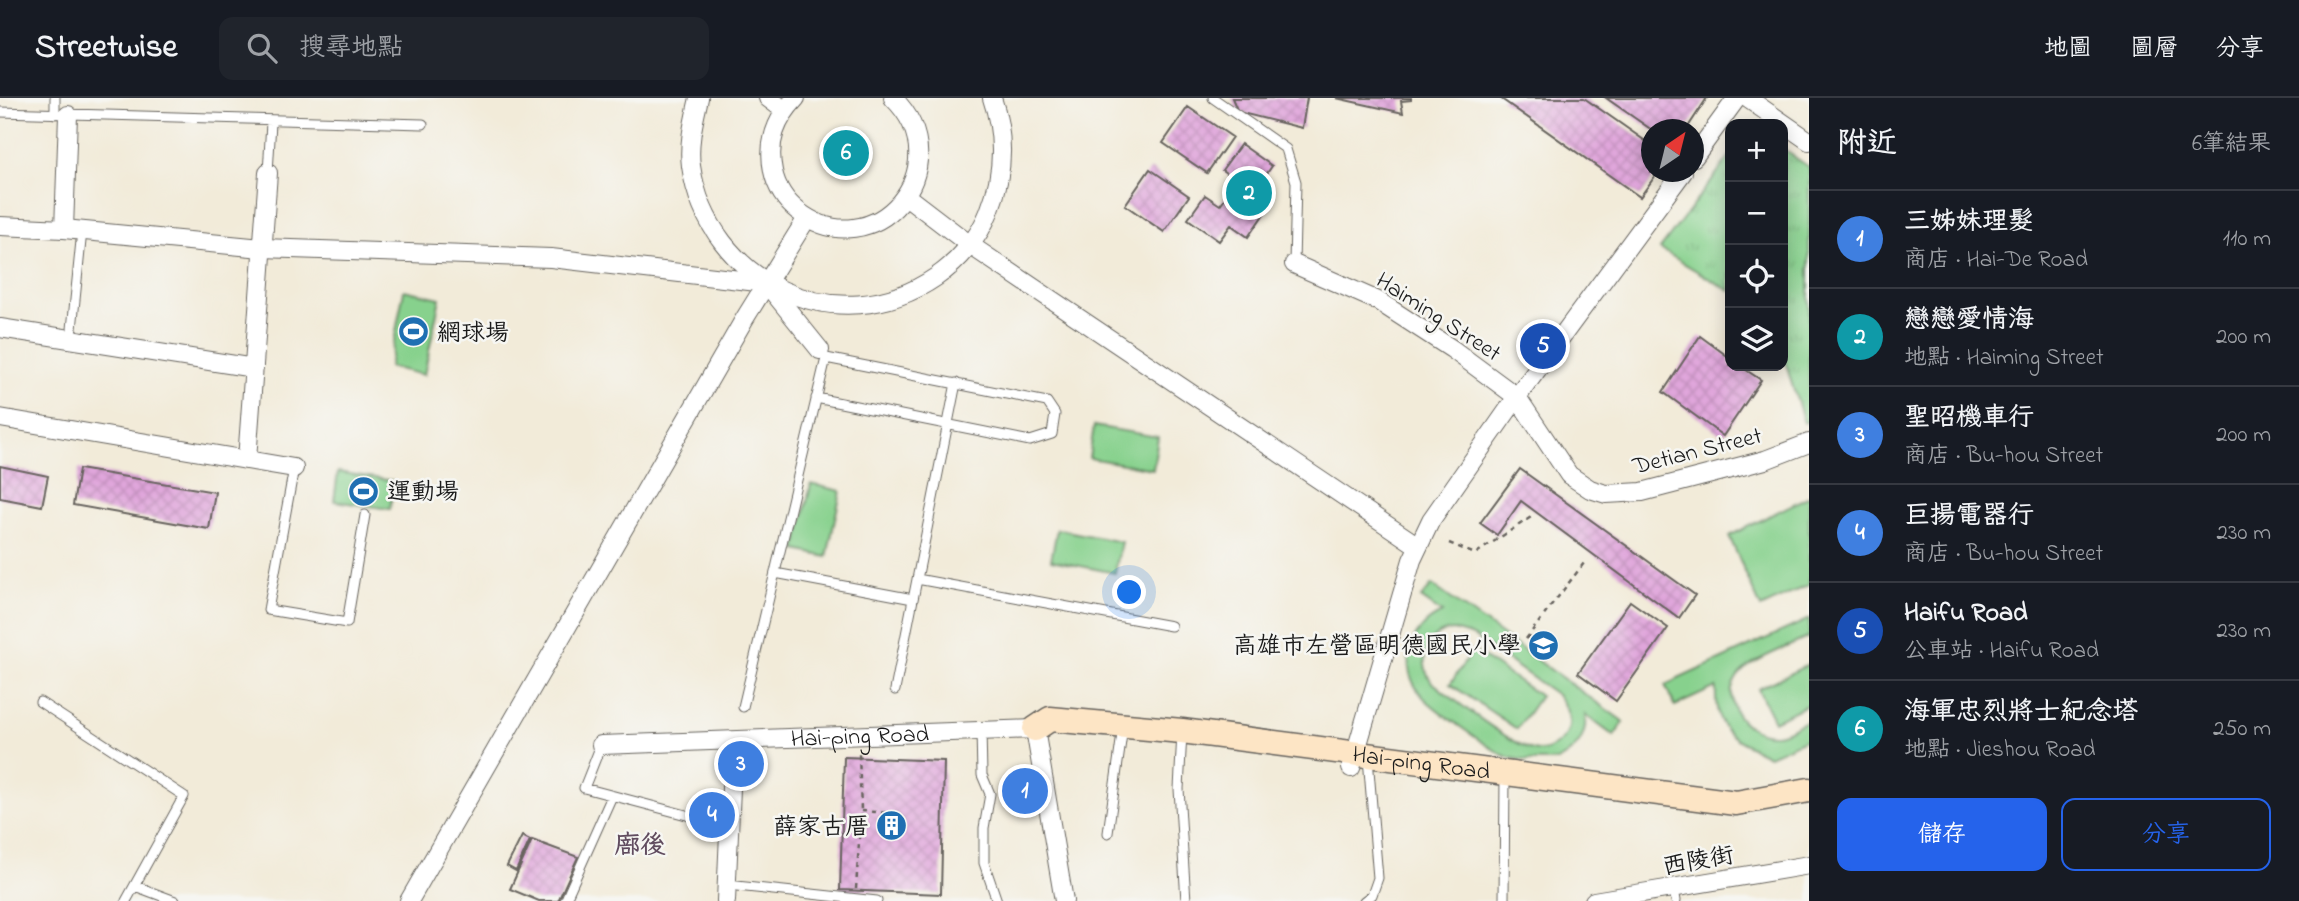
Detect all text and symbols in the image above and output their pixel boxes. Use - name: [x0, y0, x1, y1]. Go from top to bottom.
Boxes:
- search box: [219, 17, 709, 80]
- text: Streetwise: [35, 24, 177, 72]
- icon: search: [243, 29, 281, 67]
- text: 搜尋地點: [299, 30, 403, 68]
- text: 地圖: [2044, 32, 2092, 67]
- text: 圖層: [2130, 32, 2178, 67]
- text: 分享: [2216, 32, 2264, 67]
- north arrow: [1641, 119, 1704, 182]
- map controls: [1725, 119, 1788, 371]
- button: +: [1725, 119, 1788, 182]
- text: 附近: [1837, 123, 1897, 167]
- pin: 6: [823, 127, 869, 179]
- text: 6筆結果: [2192, 128, 2271, 161]
- pin: 2: [1226, 167, 1272, 219]
- button: −: [1725, 182, 1788, 245]
- text: 三姊妹理髮: [1904, 204, 2034, 242]
- text: 1: [1856, 223, 1864, 256]
- text: 110 m: [2223, 223, 2271, 256]
- text: 商店 · Hai-De Road: [1904, 244, 2088, 277]
- button: locate: [1725, 245, 1788, 308]
- street label: Haiming Street: [1368, 264, 1507, 372]
- text: 戀戀愛情海: [1904, 302, 2034, 340]
- button: layers: [1725, 308, 1788, 371]
- sports icon: 網球場: [397, 315, 431, 349]
- place label: 網球場: [437, 317, 509, 352]
- pin: 5: [1520, 320, 1566, 372]
- text: 2: [1854, 321, 1866, 354]
- text: 200 m: [2216, 321, 2271, 354]
- text: 地點 · Haiming Street: [1904, 342, 2104, 375]
- text: 聖昭機車行: [1904, 400, 2034, 438]
- street label: Detian Street: [1628, 419, 1766, 486]
- text: 3: [1855, 419, 1865, 452]
- text: 200 m: [2216, 419, 2271, 452]
- text: 商店 · Bu-hou Street: [1904, 440, 2103, 473]
- sports icon: 運動場: [347, 474, 381, 508]
- place label: 運動場: [387, 476, 459, 511]
- text: 巨揚電器行: [1904, 498, 2034, 536]
- text: 4: [1855, 517, 1865, 550]
- text: 230 m: [2217, 517, 2271, 550]
- text: 商店 · Bu-hou Street: [1904, 538, 2103, 571]
- your location: [1112, 575, 1146, 609]
- text: Haifu Road: [1904, 595, 2028, 633]
- text: 5: [1853, 615, 1867, 648]
- text: 230 m: [2217, 615, 2271, 648]
- school or university icon: 高雄市左營區明德國民小學: [1527, 628, 1561, 662]
- place label: 高雄市左營區明德國民小學: [1233, 630, 1521, 665]
- text: 公車站 · Haifu Road: [1904, 635, 2099, 668]
- text: 海軍忠烈將士紀念塔: [1904, 694, 2138, 732]
- text: 6: [1855, 713, 1865, 746]
- text: 250 m: [2213, 713, 2271, 746]
- street label: Hai-ping Road: [790, 718, 930, 758]
- text: 地點 · Jieshou Road: [1904, 734, 2096, 767]
- pin: 3: [718, 738, 764, 790]
- street label: Hai-ping Road: [1350, 738, 1493, 791]
- pin: 1: [1002, 765, 1048, 817]
- pin: 4: [689, 789, 735, 841]
- button: 儲存: [1837, 798, 2047, 871]
- button: 分享: [2061, 798, 2271, 871]
- building icon: 薛家古厝: [875, 809, 909, 843]
- place label: 薛家古厝: [773, 811, 869, 846]
- district label: 廍後: [614, 828, 666, 866]
- street label: 西陵街: [1660, 839, 1737, 886]

